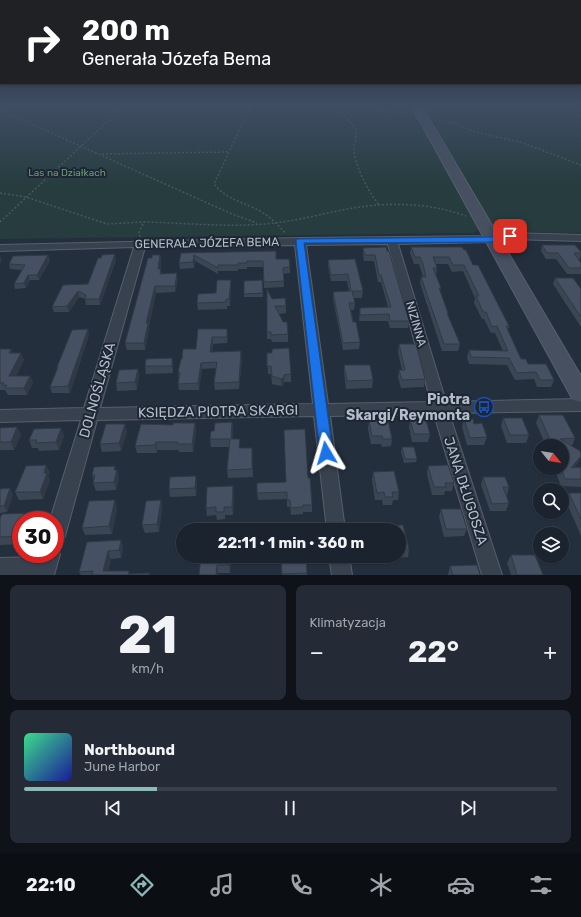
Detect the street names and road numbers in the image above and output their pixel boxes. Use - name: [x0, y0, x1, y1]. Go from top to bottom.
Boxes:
- street label: GENERAŁA JÓZEFA BEMA: [135, 235, 279, 251]
- street label: NIZINNA: [403, 300, 429, 348]
- street label: DOLNOŚLĄSKA: [75, 340, 119, 440]
- street label: KSIĘDZA PIOTRA SKARGI: [138, 402, 298, 421]
- street label: JANA DŁUGOSZA: [440, 435, 491, 548]

